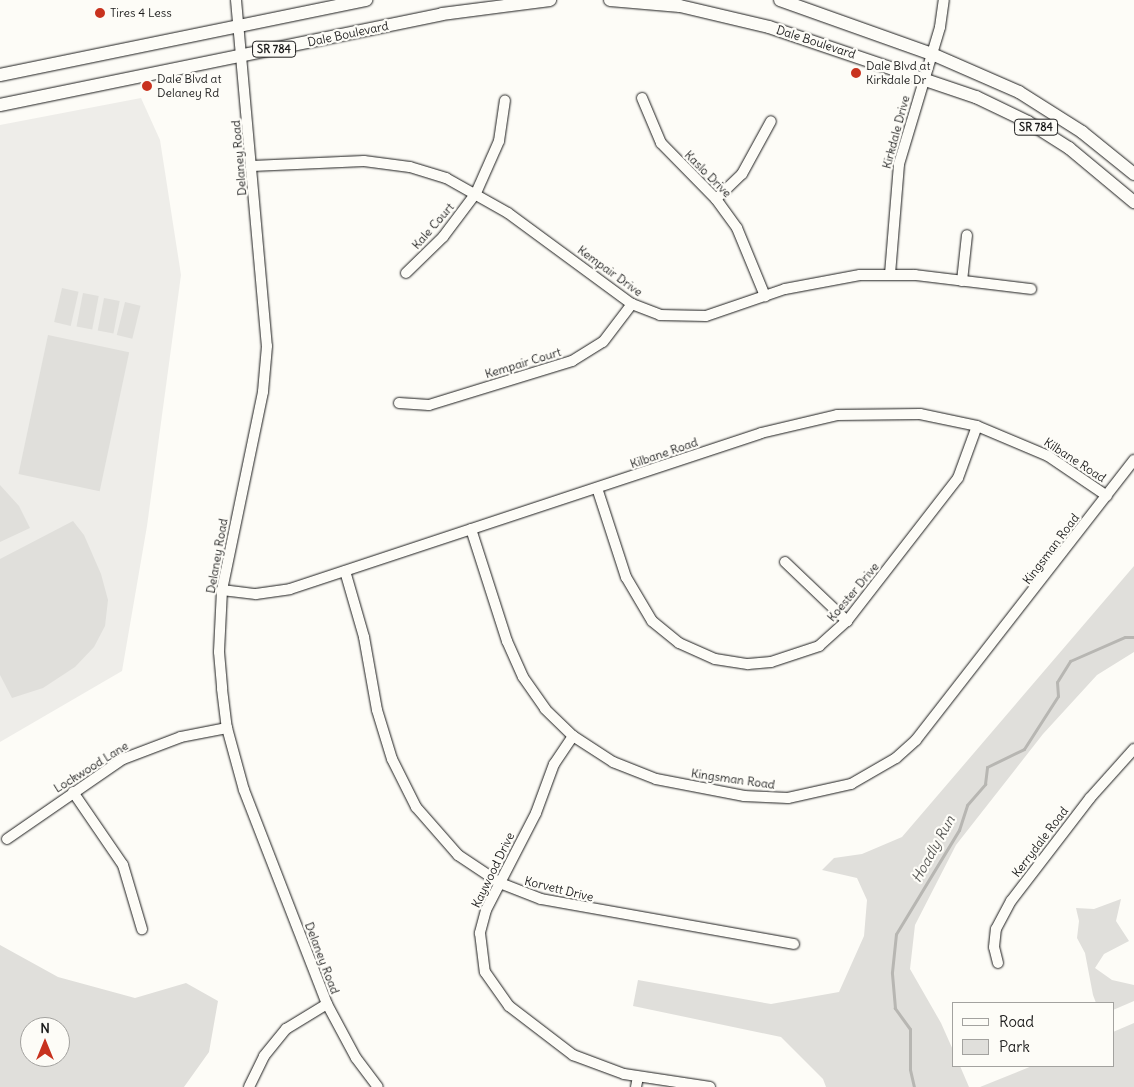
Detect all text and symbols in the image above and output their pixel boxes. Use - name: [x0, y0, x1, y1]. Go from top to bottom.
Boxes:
- place label: Tires 4 Less: [110, 6, 172, 20]
- marker: Tires 4 Less: [94, 7, 106, 19]
- street label: Dale Boulevard: [306, 18, 390, 50]
- street label: Dale Boulevard: [775, 22, 857, 62]
- road number: SR 784: [252, 41, 296, 58]
- place label: Dale Blvd at Kirkdale Dr: [866, 59, 930, 87]
- marker: Dale Blvd at Kirkdale Dr: [850, 67, 862, 79]
- place label: Dale Blvd at Delaney Rd: [157, 72, 221, 100]
- marker: Dale Blvd at Delaney Rd: [141, 80, 153, 92]
- street label: Kirkdale Drive: [879, 94, 913, 170]
- road number: SR 784: [1014, 118, 1058, 136]
- street label: Delaney Road: [229, 120, 249, 196]
- street label: Kaslo Drive: [682, 148, 734, 200]
- street label: Kale Court: [409, 200, 457, 252]
- street label: Kempair Drive: [575, 243, 645, 299]
- street label: Kempair Court: [483, 345, 563, 381]
- street label: Kilbane Road: [628, 435, 700, 471]
- street label: Kilbane Road: [1041, 435, 1109, 485]
- street label: Kingsman Road: [1020, 511, 1082, 587]
- street label: Delaney Road: [203, 517, 231, 595]
- street label: Koester Drive: [824, 560, 882, 624]
- street label: Lockwood Lane: [51, 738, 131, 796]
- street label: Kingsman Road: [690, 766, 776, 792]
- street label: Kerrydale Road: [1009, 804, 1071, 880]
- water label: Hoadly Run: [908, 813, 958, 885]
- street label: Kaywood Drive: [469, 830, 517, 910]
- street label: Korvett Drive: [523, 873, 595, 905]
- street label: Delaney Road: [302, 920, 342, 996]
- legend: [952, 1002, 1114, 1067]
- text: Road: [999, 1012, 1034, 1031]
- north arrow: [20, 1017, 70, 1067]
- text: N: [40, 1019, 50, 1037]
- text: Park: [999, 1037, 1030, 1056]

